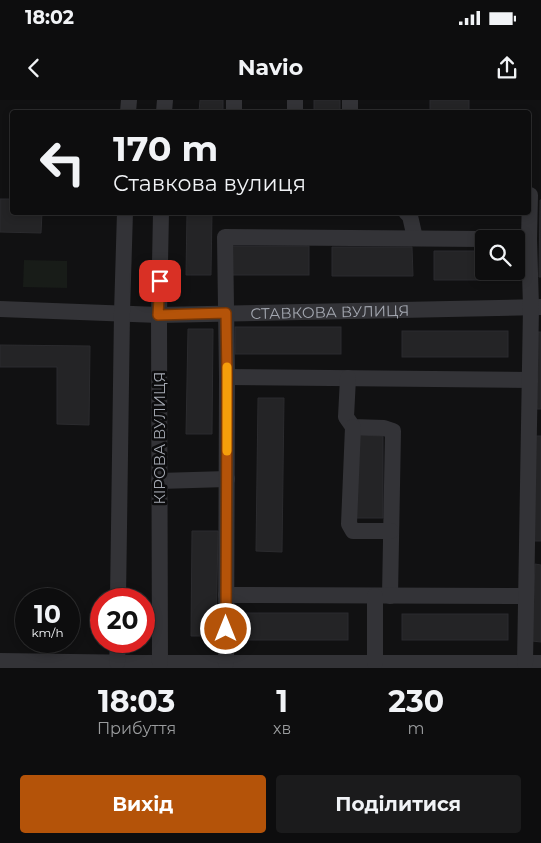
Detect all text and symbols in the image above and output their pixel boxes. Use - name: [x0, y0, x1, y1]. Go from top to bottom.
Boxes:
- text: 18:02: [25, 6, 74, 29]
- icon: back: [20, 54, 48, 82]
- text: Navio: [238, 54, 303, 81]
- icon: share: [493, 54, 521, 82]
- text: 170 m: [113, 127, 218, 170]
- icon: left: [30, 130, 95, 195]
- text: Ставкова вулиця: [113, 170, 306, 197]
- map controls: [475, 230, 525, 280]
- button: search: [475, 230, 525, 280]
- pin: [139, 260, 181, 302]
- icon: arrive: [146, 267, 174, 295]
- street label: СТАВКОВА ВУЛИЦЯ: [250, 300, 410, 323]
- street label: КІРОВА ВУЛИЦЯ: [150, 372, 169, 505]
- speed limit sign: 20: [90, 588, 155, 653]
- text: 10: [34, 599, 61, 629]
- position arrow: [199, 602, 251, 654]
- text: km/h: [31, 625, 64, 640]
- text: 18:03: [98, 683, 175, 720]
- text: 1: [276, 683, 288, 720]
- text: 230: [388, 683, 444, 720]
- text: Прибуття: [97, 719, 176, 738]
- text: хв: [273, 719, 291, 738]
- text: m: [408, 719, 425, 738]
- button: Вихід: [20, 775, 266, 833]
- button: Поділитися: [276, 775, 521, 833]

